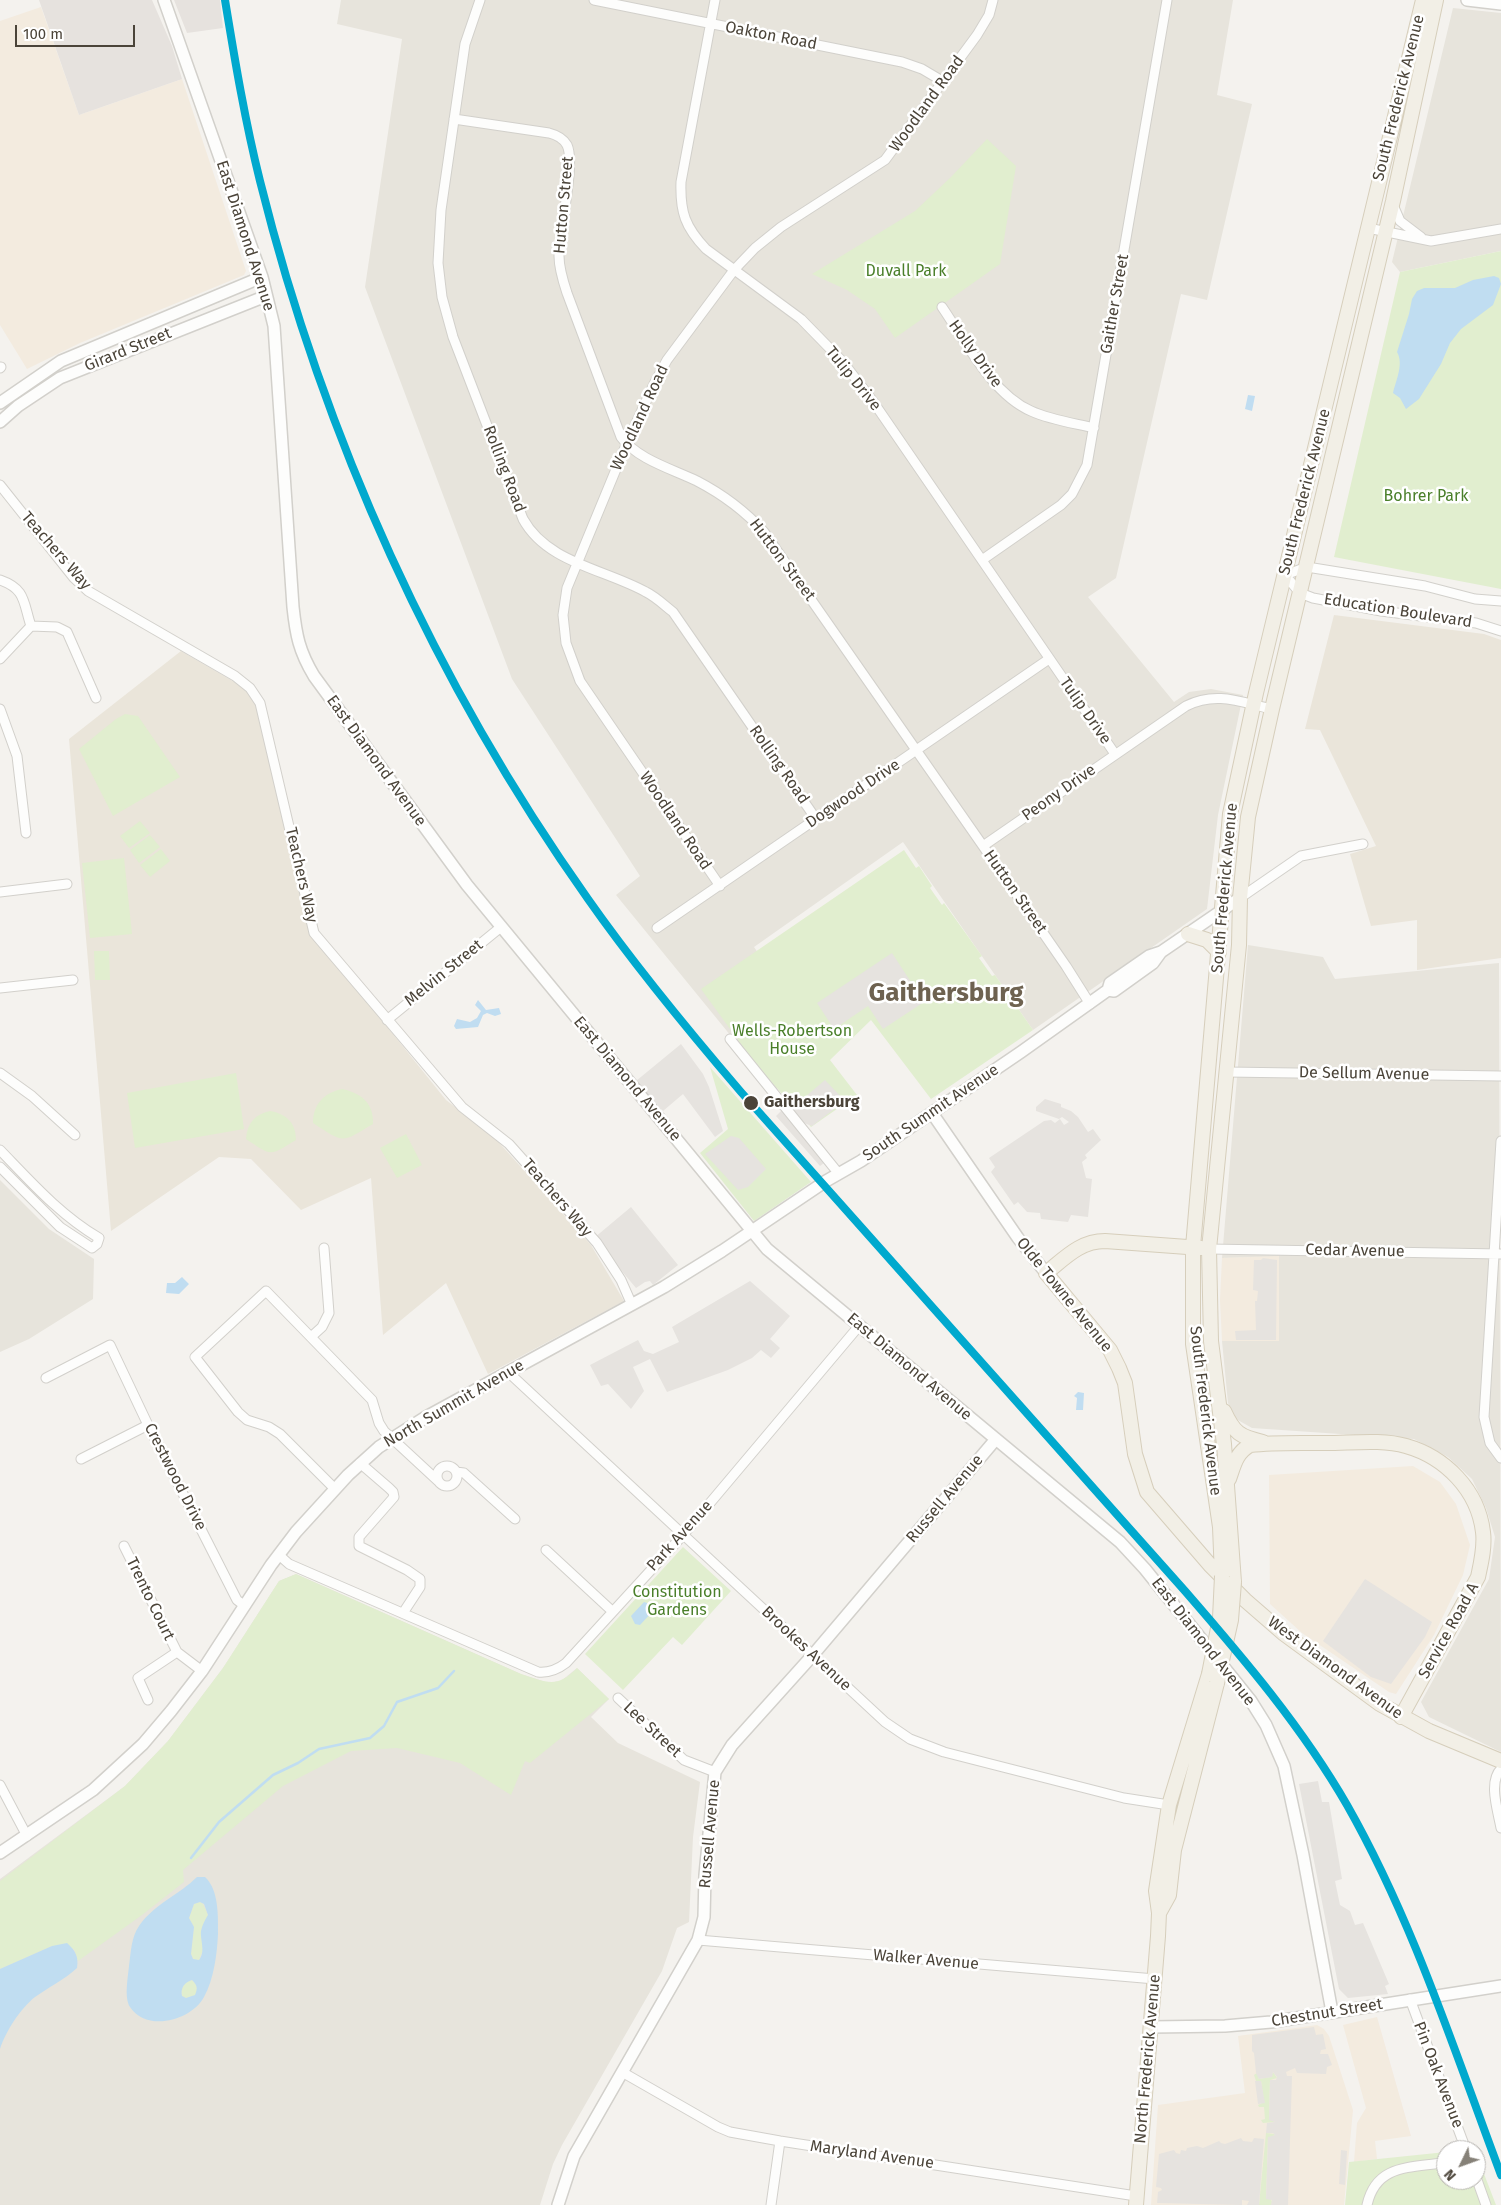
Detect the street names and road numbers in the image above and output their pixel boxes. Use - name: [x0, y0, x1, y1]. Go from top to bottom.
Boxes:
- street label: South Frederick Avenue: [1369, 13, 1429, 183]
- street label: Oakton Road: [723, 18, 819, 54]
- street label: Woodland Road: [886, 52, 968, 156]
- street label: Hutton Street: [550, 155, 578, 255]
- street label: East Diamond Avenue: [212, 158, 278, 314]
- street label: Gaither Street: [1097, 253, 1133, 355]
- street label: Holly Drive: [944, 316, 1006, 392]
- street label: Girard Street: [82, 324, 174, 376]
- street label: Tulip Drive: [821, 343, 885, 415]
- street label: Woodland Road: [607, 362, 673, 474]
- street label: South Frederick Avenue: [1275, 407, 1335, 577]
- street label: Rolling Road: [479, 423, 529, 515]
- street label: Teachers Way: [17, 508, 95, 594]
- street label: Hutton Street: [745, 515, 819, 605]
- street label: Education Boulevard: [1323, 590, 1473, 632]
- street label: Tulip Drive: [1055, 674, 1115, 748]
- street label: East Diamond Avenue: [322, 692, 430, 830]
- street label: Rolling Road: [745, 722, 813, 808]
- street label: Dogwood Drive: [802, 755, 904, 833]
- street label: Peony Drive: [1018, 761, 1100, 825]
- street label: Woodland Road: [635, 768, 715, 874]
- street label: South Frederick Avenue: [1208, 802, 1242, 974]
- street label: Teachers Way: [281, 826, 321, 924]
- street label: Hutton Street: [979, 846, 1051, 938]
- street label: Melvin Street: [401, 936, 487, 1010]
- street label: East Diamond Avenue: [569, 1013, 685, 1145]
- street label: South Summit Avenue: [859, 1060, 1003, 1166]
- street label: De Sellum Avenue: [1299, 1063, 1429, 1085]
- street label: Teachers Way: [518, 1155, 596, 1241]
- street label: Olde Towne Avenue: [1012, 1234, 1116, 1356]
- street label: Cedar Avenue: [1305, 1241, 1405, 1261]
- street label: East Diamond Avenue: [843, 1309, 975, 1425]
- street label: South Frederick Avenue: [1185, 1325, 1225, 1497]
- street label: North Summit Avenue: [380, 1356, 528, 1452]
- street label: Crestwood Drive: [140, 1420, 210, 1534]
- street label: Russell Avenue: [903, 1451, 987, 1547]
- street label: Park Avenue: [643, 1497, 717, 1575]
- street label: Trento Court: [122, 1554, 178, 1644]
- street label: East Diamond Avenue: [1147, 1574, 1259, 1710]
- street label: Service Road A: [1415, 1580, 1483, 1682]
- street label: Brookes Avenue: [757, 1603, 855, 1695]
- street label: West Diamond Avenue: [1264, 1613, 1406, 1723]
- street label: Lee Street: [619, 1698, 685, 1762]
- street label: Russell Avenue: [696, 1779, 724, 1889]
- street label: Walker Avenue: [872, 1946, 980, 1974]
- street label: North Frederick Avenue: [1131, 1974, 1165, 2144]
- street label: Chestnut Street: [1270, 1995, 1384, 2031]
- street label: Pin Oak Avenue: [1409, 2019, 1467, 2131]
- street label: Maryland Avenue: [809, 2137, 935, 2173]

